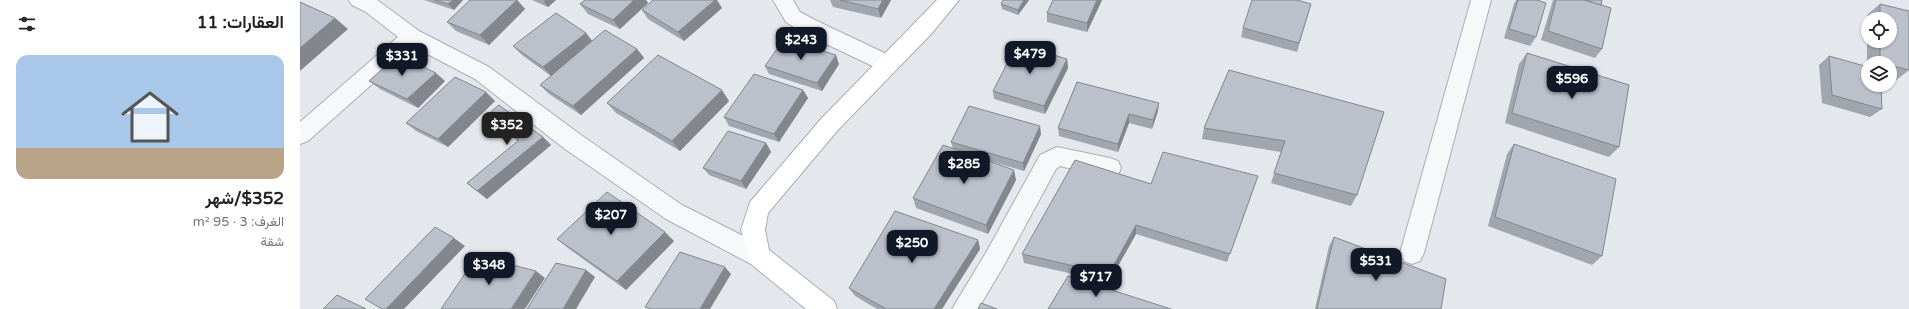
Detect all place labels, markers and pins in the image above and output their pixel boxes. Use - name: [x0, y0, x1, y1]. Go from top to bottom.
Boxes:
- pin: $243: [777, 27, 825, 61]
- pin: $479: [1006, 41, 1054, 75]
- pin: $331: [378, 43, 426, 77]
- pin: $596: [1548, 66, 1596, 100]
- pin: $352: [483, 112, 531, 146]
- pin: $285: [940, 151, 988, 185]
- pin: $207: [587, 202, 635, 236]
- pin: $250: [888, 230, 936, 264]
- pin: $531: [1352, 248, 1400, 282]
- pin: $348: [465, 252, 513, 286]
- pin: $717: [1072, 264, 1120, 298]

